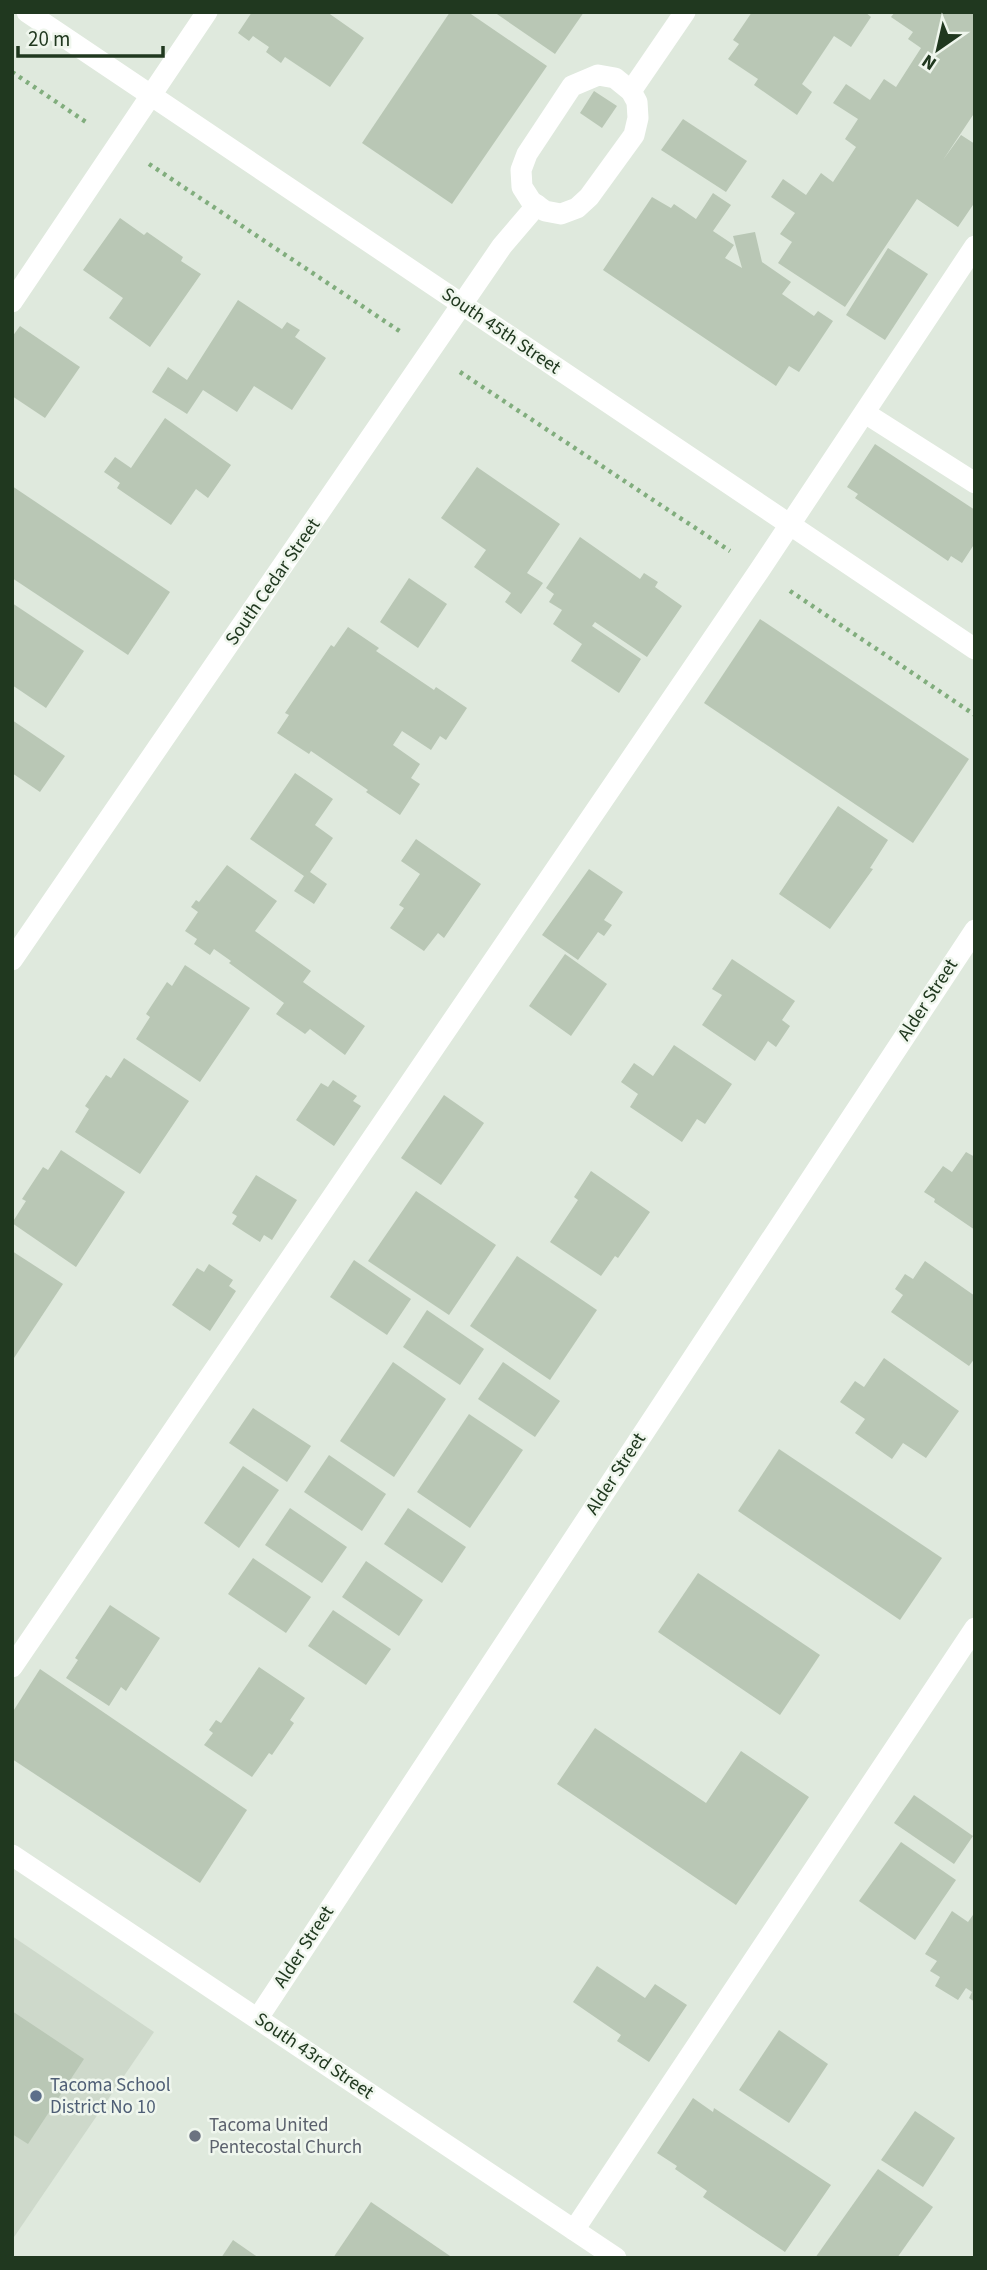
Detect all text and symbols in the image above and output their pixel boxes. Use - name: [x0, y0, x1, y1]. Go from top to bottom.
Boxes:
- scale bar: [18, 14, 163, 58]
- north arrow: [903, 14, 973, 84]
- text: 20 m: [28, 24, 70, 54]
- text: N: [917, 47, 942, 77]
- street label: South 45th Street: [436, 281, 566, 381]
- street label: South Cedar Street: [219, 512, 327, 651]
- street label: Alder Street: [891, 953, 965, 1046]
- street label: Alder Street: [579, 1427, 653, 1520]
- street label: Alder Street: [267, 1900, 341, 1993]
- street label: South 43rd Street: [249, 2006, 379, 2106]
- place label: Tacoma School District No 10: [50, 2072, 171, 2121]
- marker: Tacoma School District No 10: [28, 2088, 44, 2104]
- place label: Tacoma United Pentecostal Church: [209, 2112, 362, 2161]
- marker: Tacoma United Pentecostal Church: [187, 2128, 203, 2144]

